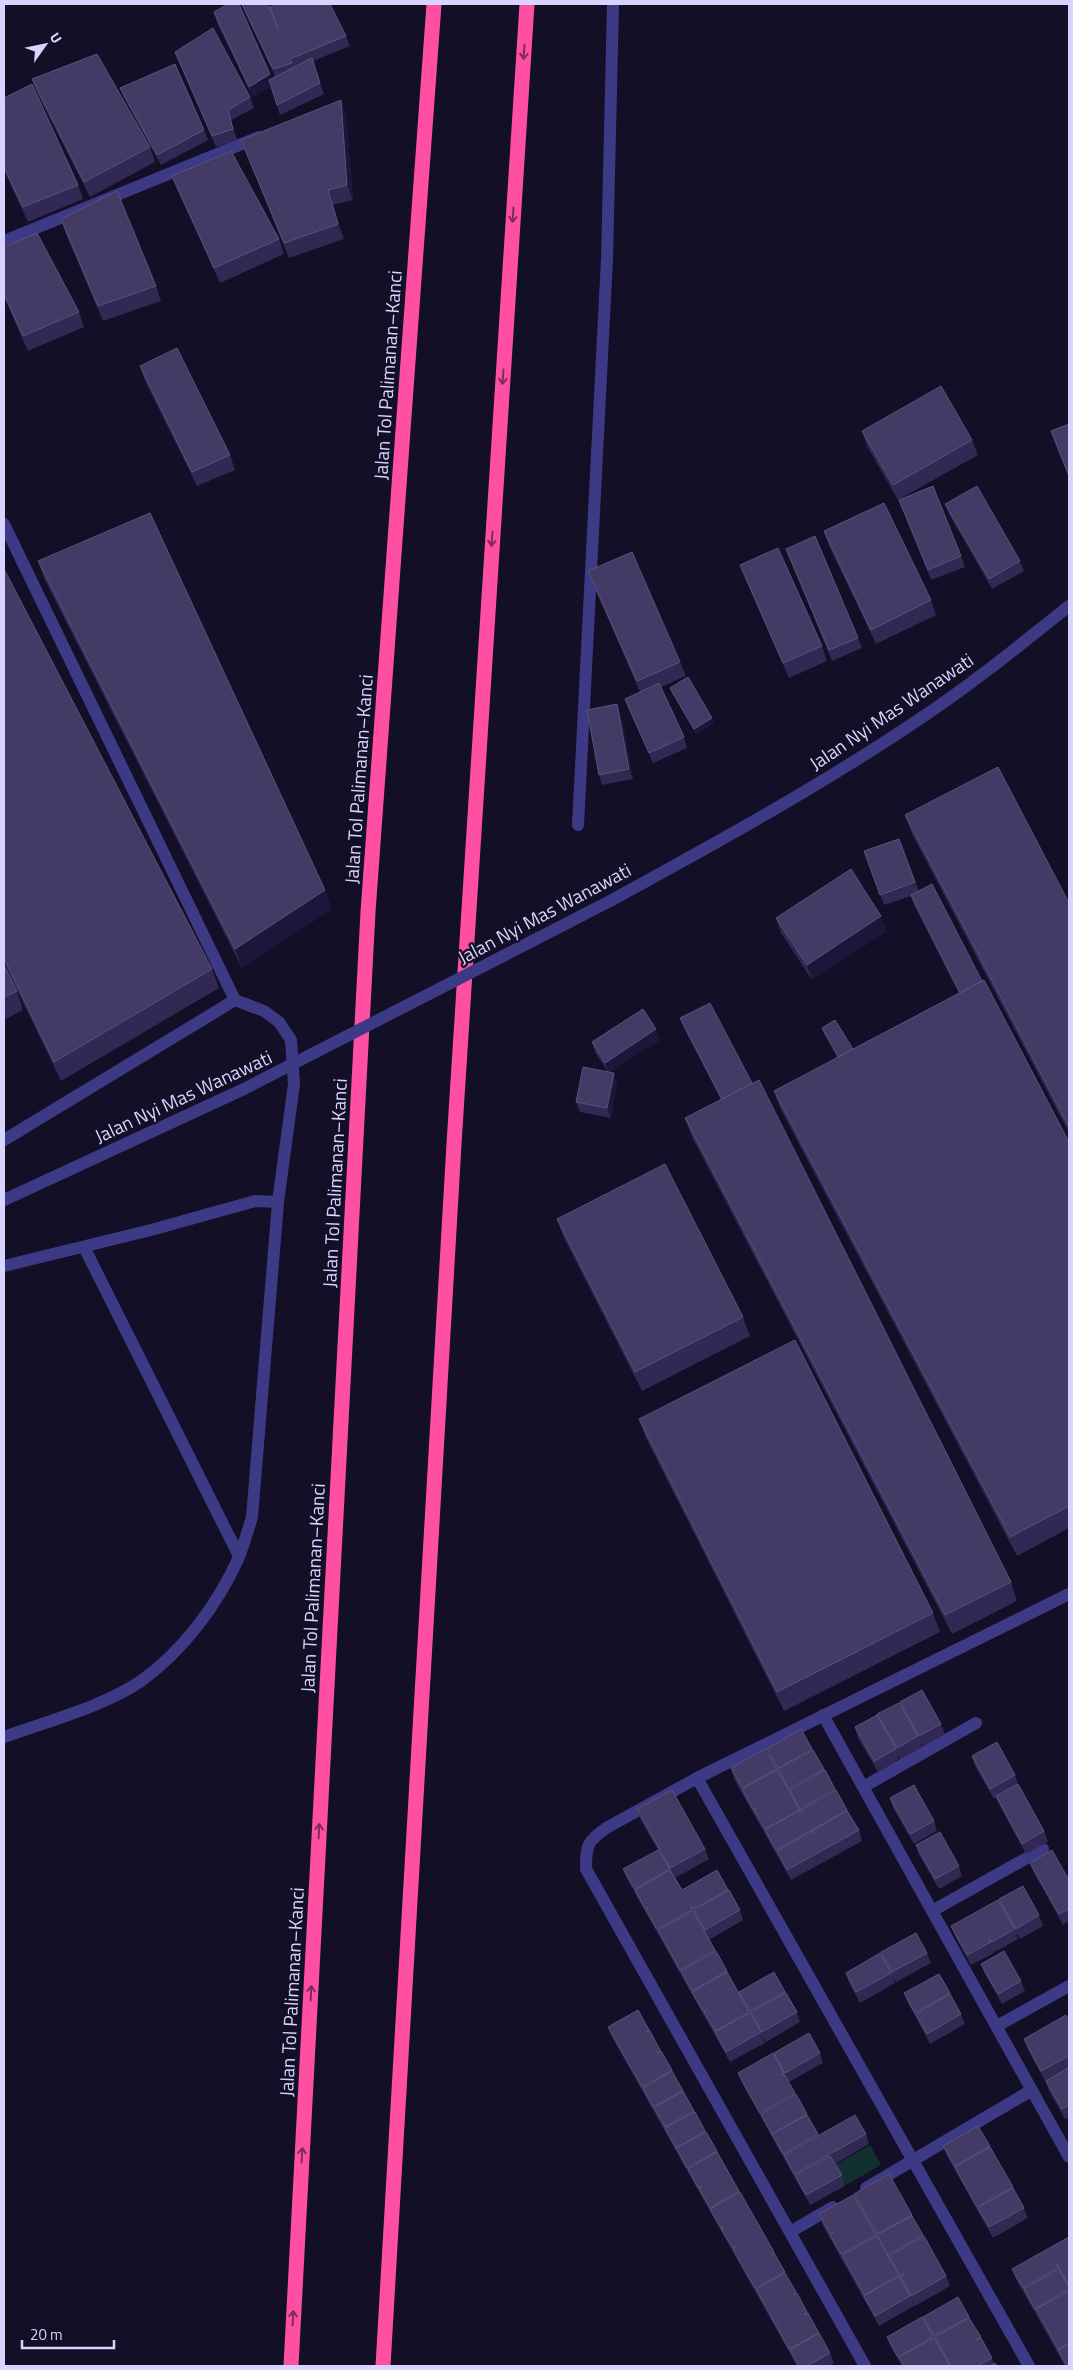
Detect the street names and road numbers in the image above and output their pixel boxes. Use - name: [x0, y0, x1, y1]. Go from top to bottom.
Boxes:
- street label: Jalan Tol Palimanan–Kanci: [365, 269, 409, 481]
- street label: Jalan Nyi Mas Wanawati: [803, 645, 979, 777]
- street label: Jalan Tol Palimanan–Kanci: [336, 673, 380, 885]
- street label: Jalan Nyi Mas Wanawati: [452, 855, 636, 971]
- street label: Jalan Nyi Mas Wanawati: [90, 1042, 276, 1150]
- street label: Jalan Tol Palimanan–Kanci: [314, 1078, 354, 1288]
- street label: Jalan Tol Palimanan–Kanci: [292, 1483, 332, 1693]
- street label: Jalan Tol Palimanan–Kanci: [271, 1887, 311, 2097]

